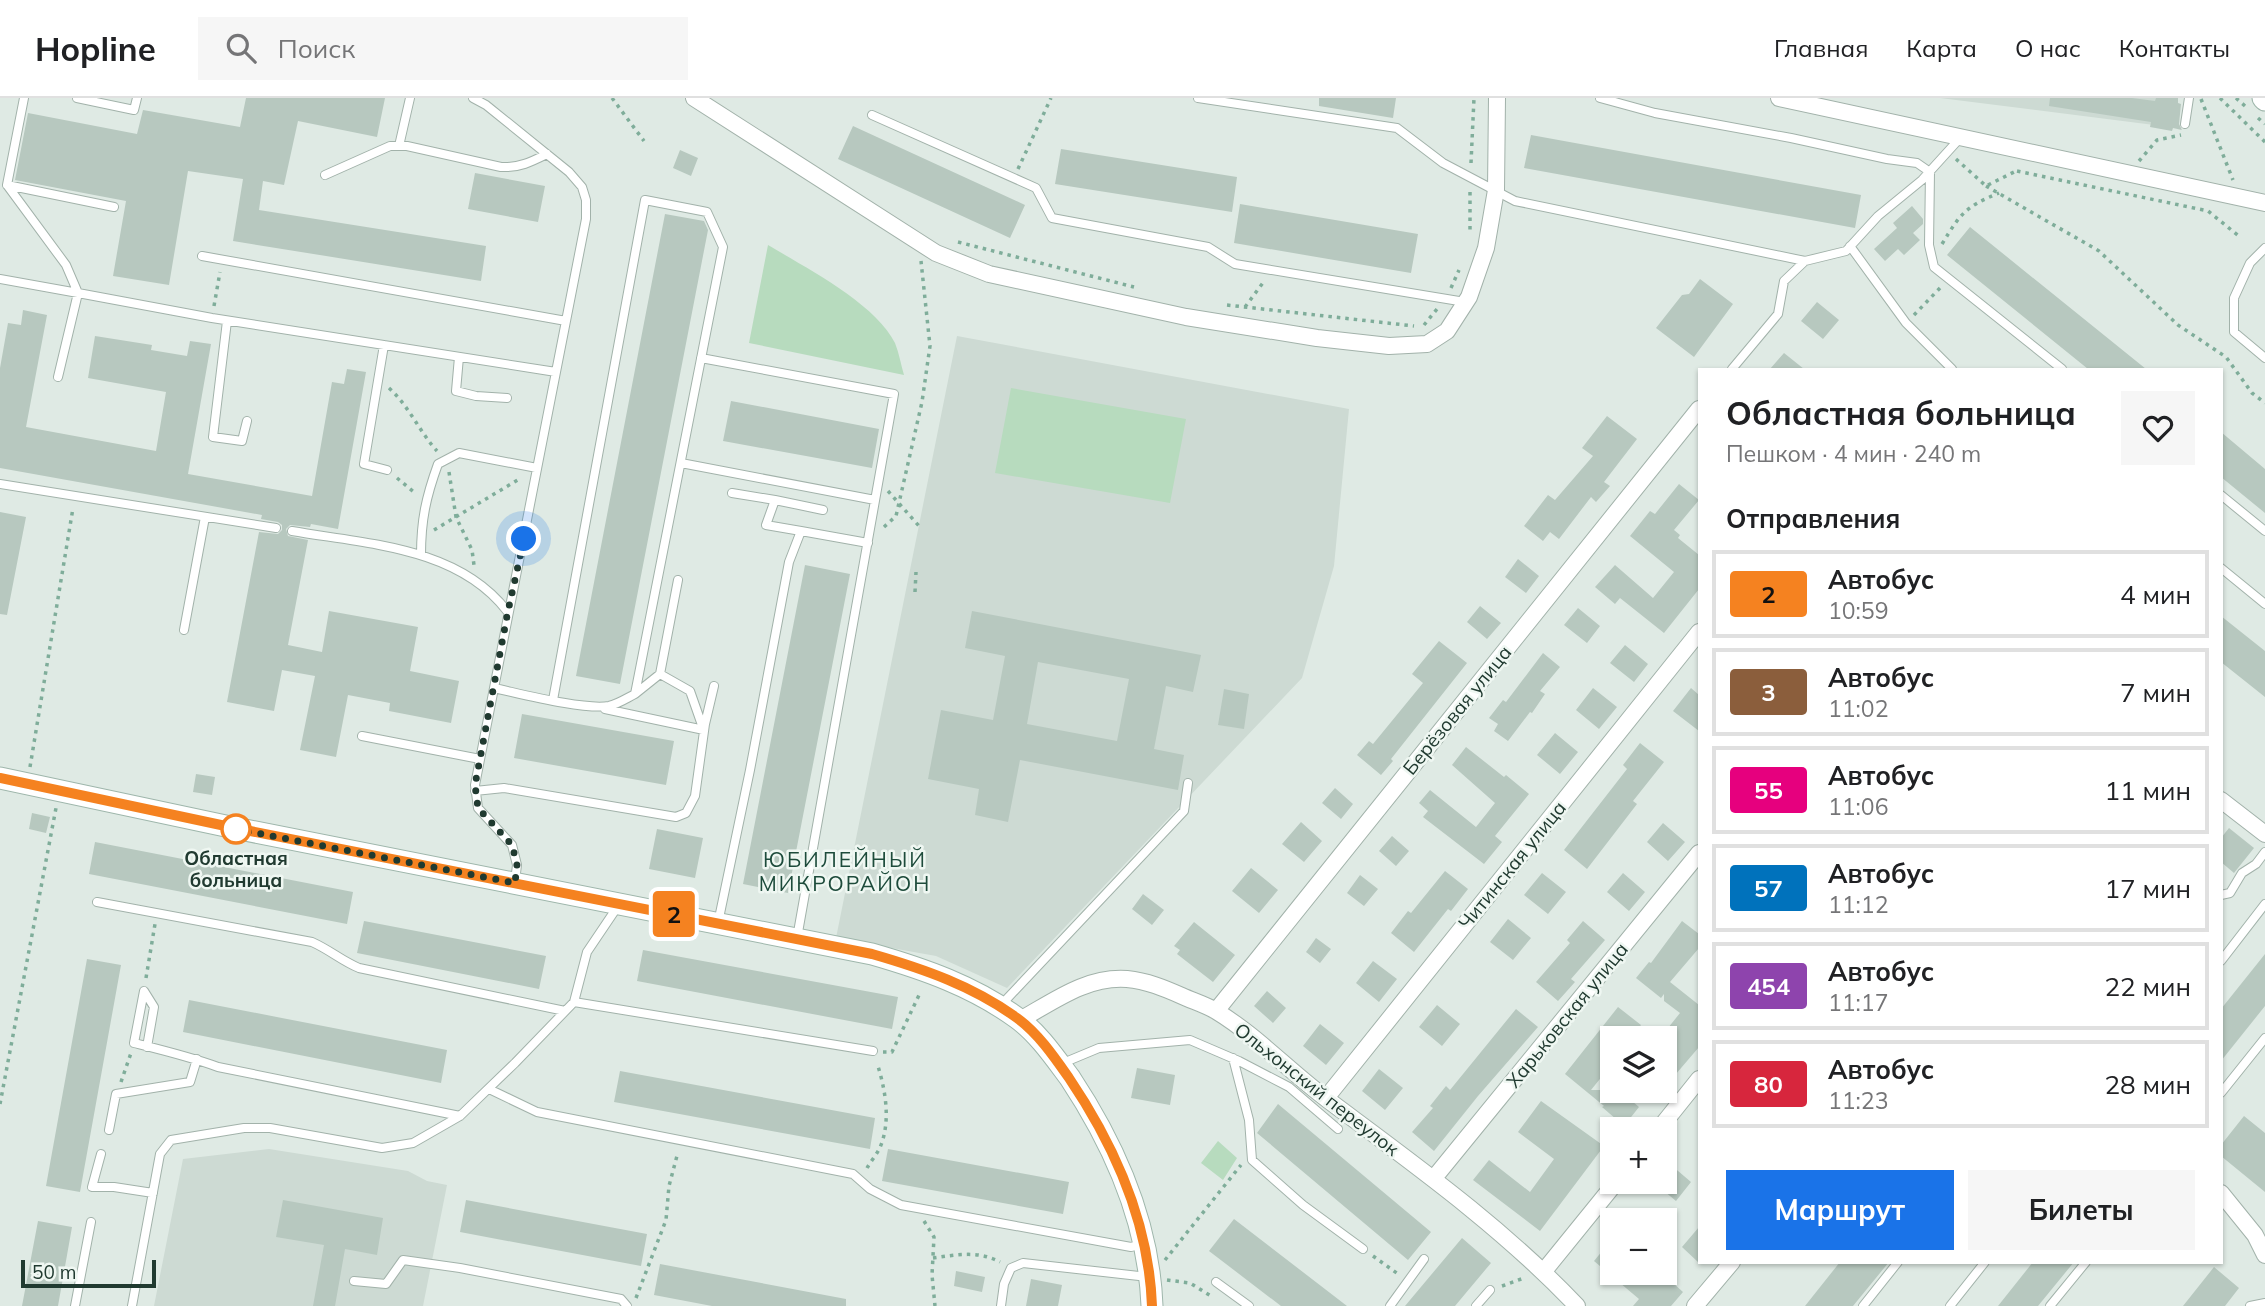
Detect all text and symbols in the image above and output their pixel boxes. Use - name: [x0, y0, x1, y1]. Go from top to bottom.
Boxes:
- search box: [198, 17, 688, 80]
- text: Hopline: [35, 28, 156, 69]
- icon: search: [222, 29, 260, 67]
- text: Поиск: [278, 32, 355, 65]
- text: Главная: [1774, 33, 1868, 63]
- text: Карта: [1906, 33, 1977, 63]
- text: О нас: [2015, 33, 2081, 63]
- text: Контакты: [2119, 33, 2230, 63]
- button: heart: [2121, 391, 2195, 465]
- text: Областная больница: [1726, 392, 2076, 433]
- text: Пешком · 4 мин · 240 m: [1726, 439, 1981, 468]
- text: Отправления: [1726, 502, 1900, 535]
- your location: [506, 521, 541, 556]
- text: Автобус: [1828, 563, 1934, 596]
- text: 4 мин: [2120, 578, 2191, 611]
- text: 2: [1761, 579, 1776, 609]
- text: 10:59: [1828, 596, 1888, 625]
- street label: Берёзовая улица: [1398, 641, 1516, 779]
- text: Автобус: [1828, 661, 1934, 694]
- text: 7 мин: [2120, 676, 2191, 709]
- text: 3: [1761, 677, 1776, 707]
- text: 11:02: [1828, 694, 1888, 723]
- text: Автобус: [1828, 759, 1934, 792]
- text: 11 мин: [2104, 774, 2191, 807]
- text: 55: [1754, 775, 1783, 805]
- text: 11:06: [1828, 792, 1888, 821]
- street label: Читинская улица: [1453, 796, 1571, 934]
- marker: Областная больница: [221, 814, 251, 844]
- place label: Областная больница: [184, 846, 288, 892]
- district label: ЮБИЛЕЙНЫЙ МИКРОРАЙОН: [759, 846, 931, 896]
- text: Автобус: [1828, 857, 1934, 890]
- text: 17 мин: [2104, 872, 2191, 905]
- text: 57: [1754, 873, 1783, 903]
- text: 11:12: [1828, 890, 1888, 919]
- line badge: 2: [651, 891, 697, 937]
- text: 2: [667, 899, 681, 929]
- street label: Харьковская улица: [1501, 937, 1633, 1093]
- text: Автобус: [1828, 955, 1934, 988]
- text: 22 мин: [2104, 970, 2191, 1003]
- text: 454: [1747, 971, 1790, 1001]
- text: 11:17: [1828, 988, 1888, 1017]
- street label: Ольхонский переулок: [1230, 1017, 1405, 1161]
- map controls: [1600, 1026, 1677, 1285]
- button: layers: [1600, 1026, 1677, 1103]
- text: Автобус: [1828, 1053, 1934, 1086]
- text: 28 мин: [2104, 1068, 2191, 1101]
- text: 80: [1754, 1069, 1783, 1099]
- text: 11:23: [1828, 1086, 1888, 1115]
- button: +: [1600, 1117, 1677, 1194]
- button: Маршрут: [1726, 1170, 1954, 1250]
- button: Билеты: [1968, 1170, 2195, 1250]
- button: −: [1600, 1208, 1677, 1285]
- scale bar: [21, 1257, 156, 1289]
- text: 50 m: [32, 1260, 76, 1284]

